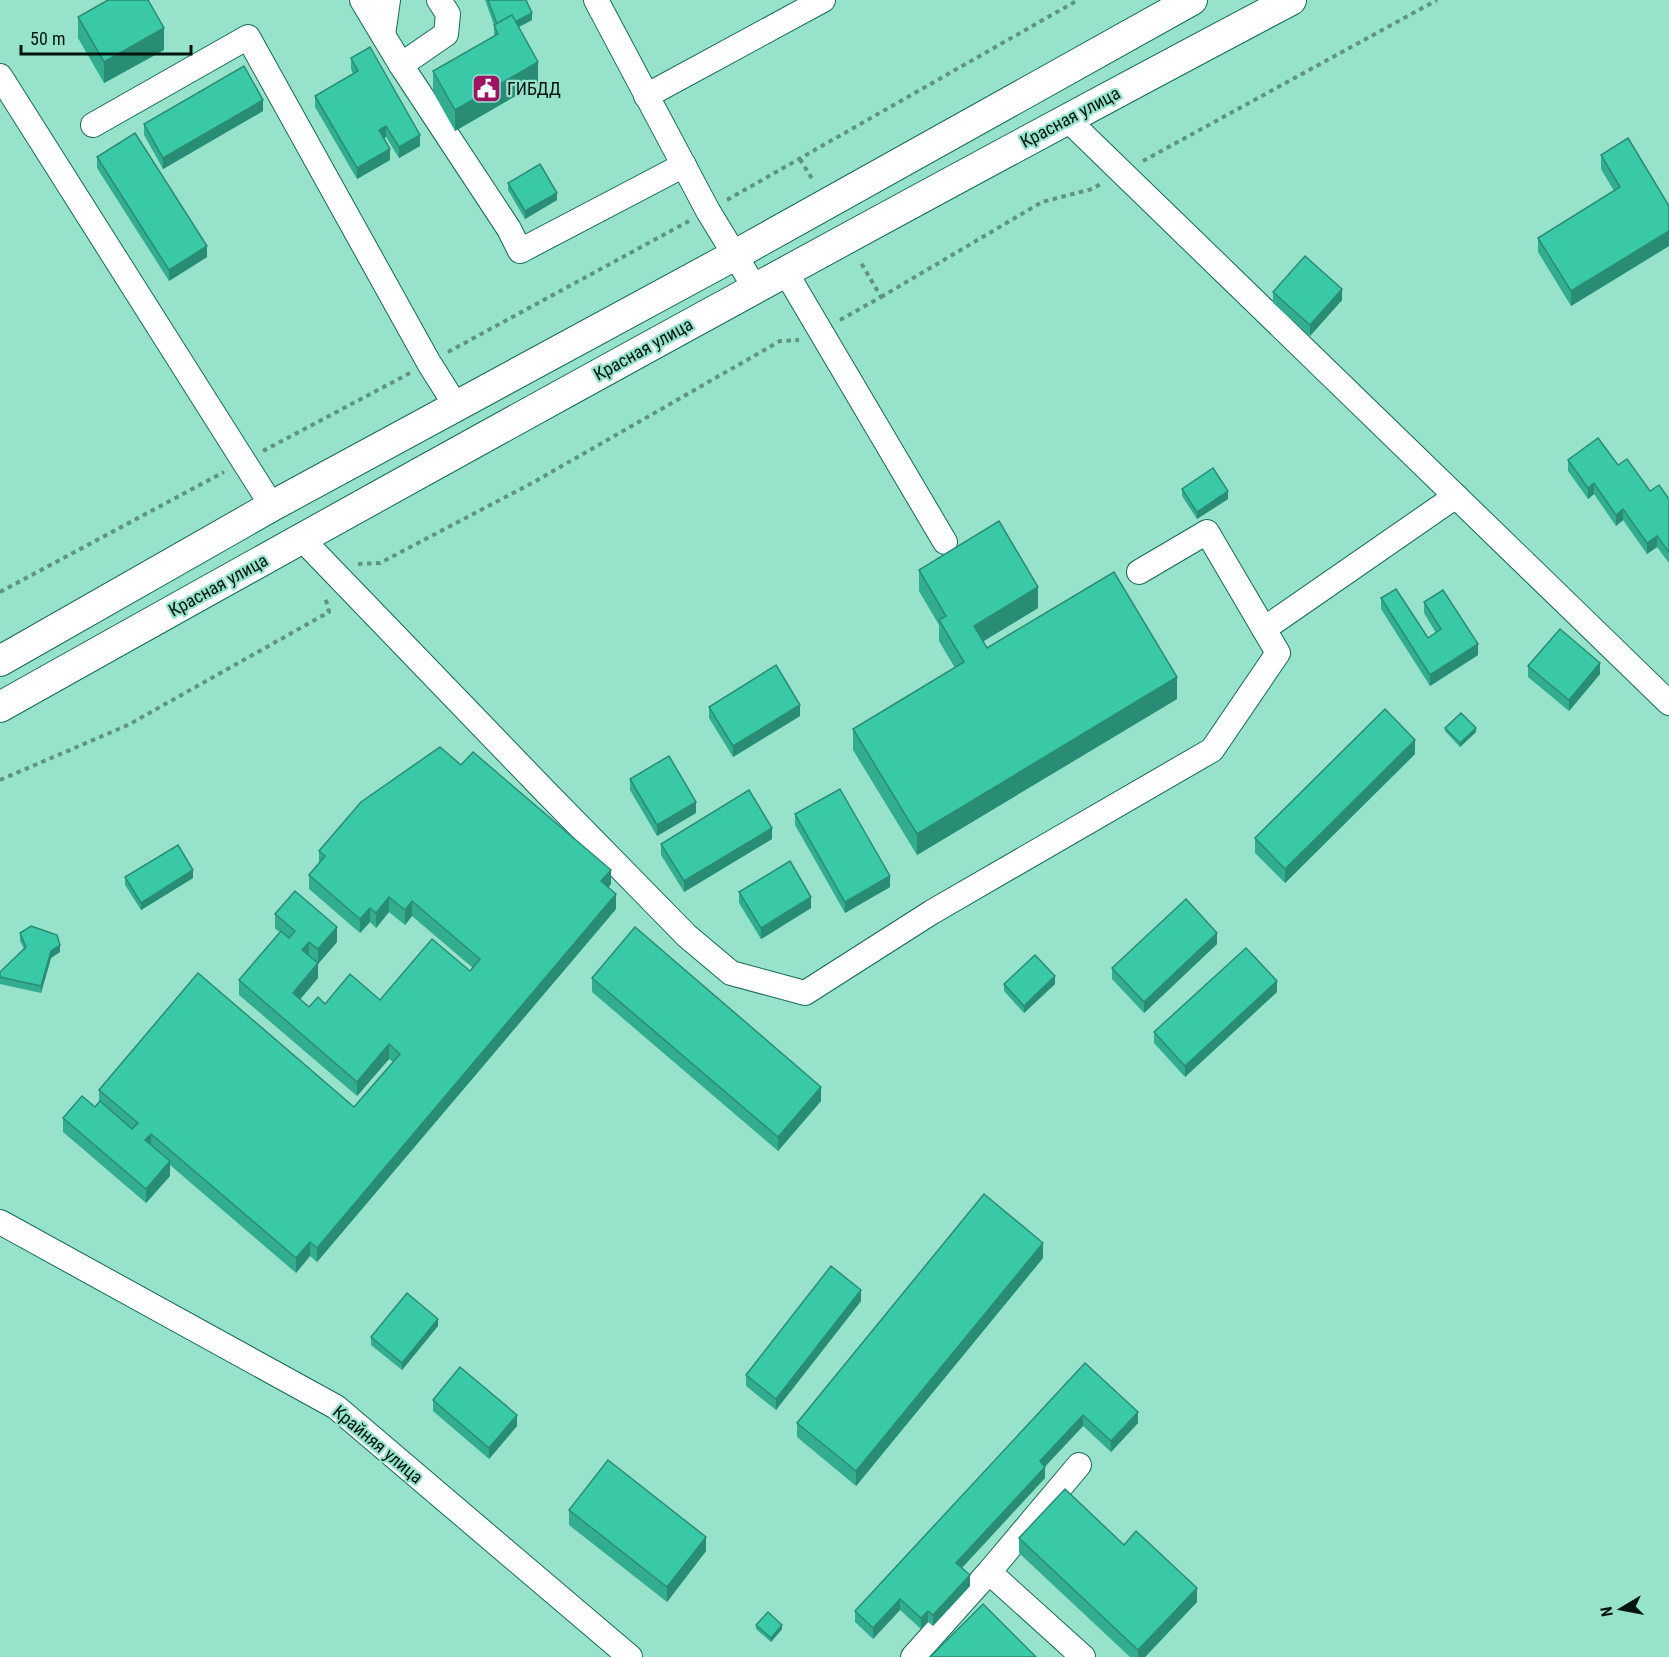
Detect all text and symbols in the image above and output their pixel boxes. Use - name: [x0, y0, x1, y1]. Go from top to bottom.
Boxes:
- scale bar: [21, 18, 190, 56]
- text: 50 m: [30, 28, 65, 49]
- public building icon: ГИБДД: [470, 72, 502, 104]
- place label: ГИБДД: [507, 78, 561, 99]
- street label: Красная улица: [1017, 82, 1123, 152]
- street label: Красная улица: [590, 313, 696, 385]
- street label: Красная улица: [165, 549, 271, 621]
- street label: Крайняя улица: [329, 1400, 427, 1488]
- north arrow: [1591, 1579, 1651, 1639]
- text: N: [1597, 1605, 1617, 1618]

